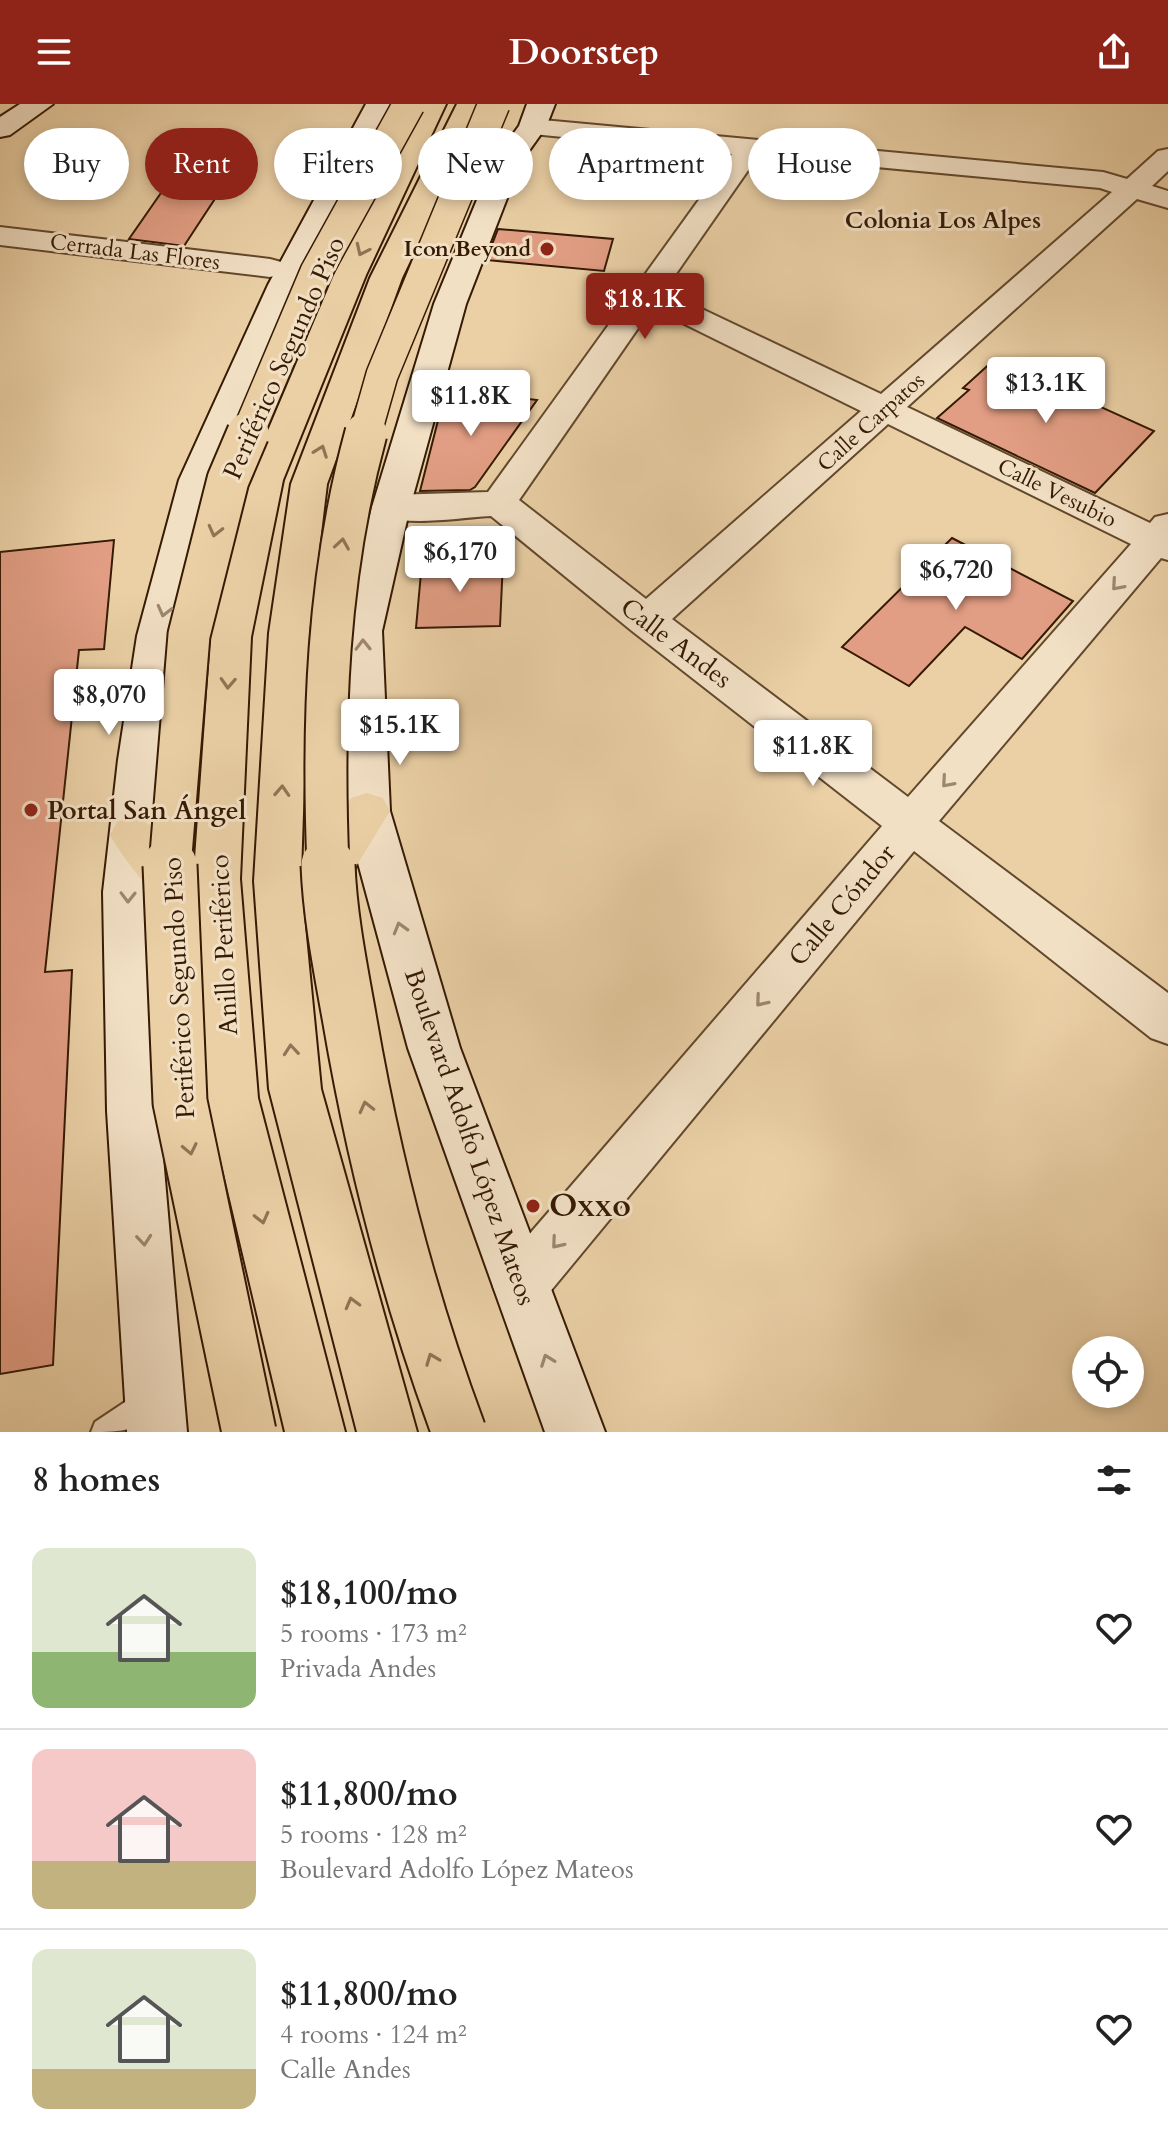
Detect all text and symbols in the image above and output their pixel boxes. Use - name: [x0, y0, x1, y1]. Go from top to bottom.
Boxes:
- text: Doorstep: [509, 28, 659, 77]
- icon: menu: [32, 30, 76, 74]
- icon: share: [1092, 30, 1136, 74]
- chip: Buy: [24, 128, 129, 200]
- chip: Rent: [145, 128, 258, 200]
- chip: Filters: [274, 128, 402, 200]
- chip: New: [418, 128, 533, 200]
- chip: Apartment: [549, 128, 732, 200]
- chip: House: [748, 128, 880, 200]
- district label: Colonia Los Alpes: [845, 204, 1041, 237]
- street label: Cerrada Las Flores: [48, 227, 222, 277]
- street label: Periférico Segundo Piso: [215, 231, 353, 485]
- place label: Icon Beyond: [404, 234, 531, 264]
- marker: Icon Beyond: [538, 240, 556, 258]
- one-way arrow: [356, 242, 372, 257]
- pin: $18.1K: [580, 273, 710, 341]
- text: $18.1K: [604, 281, 686, 316]
- pin: $13.1K: [981, 357, 1111, 425]
- text: $13.1K: [1005, 365, 1087, 400]
- street label: Calle Carpatos: [811, 366, 931, 478]
- pin: $11.8K: [406, 370, 536, 438]
- text: $11.8K: [430, 378, 512, 413]
- one-way arrow: [311, 445, 328, 459]
- street label: Calle Vesubio: [992, 451, 1122, 535]
- one-way arrow: [208, 523, 225, 537]
- pin: $6,170: [395, 526, 525, 594]
- text: $6,170: [423, 534, 497, 569]
- one-way arrow: [333, 537, 350, 551]
- pin: $6,720: [891, 544, 1021, 612]
- text: $6,720: [919, 552, 993, 587]
- one-way arrow: [1112, 576, 1127, 590]
- street label: Calle Andes: [613, 590, 739, 696]
- one-way arrow: [156, 604, 173, 618]
- one-way arrow: [354, 638, 372, 651]
- pin: $8,070: [44, 669, 174, 737]
- text: $8,070: [72, 677, 146, 712]
- one-way arrow: [220, 677, 237, 690]
- pin: $15.1K: [335, 699, 465, 767]
- text: $15.1K: [359, 707, 441, 742]
- pin: $11.8K: [748, 720, 878, 788]
- text: $11.8K: [772, 728, 854, 763]
- one-way arrow: [942, 772, 957, 787]
- one-way arrow: [273, 784, 290, 797]
- place label: Portal San Ángel: [47, 793, 247, 828]
- marker: Portal San Ángel: [22, 801, 40, 819]
- street label: Calle Cóndor: [781, 836, 904, 973]
- street label: Anillo Periférico: [202, 854, 246, 1036]
- street label: Periférico Segundo Piso: [155, 856, 203, 1120]
- one-way arrow: [119, 891, 136, 904]
- one-way arrow: [393, 922, 409, 936]
- street label: Boulevard Adolfo López Mateos: [396, 964, 544, 1310]
- one-way arrow: [756, 992, 771, 1006]
- one-way arrow: [283, 1043, 300, 1056]
- one-way arrow: [359, 1101, 376, 1115]
- one-way arrow: [181, 1142, 198, 1156]
- place label: Oxxo: [549, 1184, 631, 1228]
- marker: Oxxo: [524, 1197, 542, 1215]
- one-way arrow: [253, 1211, 270, 1225]
- one-way arrow: [552, 1233, 567, 1248]
- one-way arrow: [135, 1234, 152, 1247]
- one-way arrow: [345, 1296, 361, 1310]
- map controls: [1072, 1336, 1144, 1408]
- button: locate: [1072, 1336, 1144, 1408]
- one-way arrow: [425, 1353, 442, 1367]
- one-way arrow: [540, 1353, 557, 1367]
- text: 8 homes: [32, 1457, 160, 1503]
- icon: filters: [1092, 1458, 1136, 1502]
- text: $18,100/mo: [280, 1570, 458, 1616]
- icon: home: [96, 1580, 192, 1676]
- icon: heart: [1092, 1606, 1136, 1650]
- text: 5 rooms · 173 m²: [280, 1616, 467, 1651]
- text: Privada Andes: [280, 1651, 436, 1686]
- text: $11,800/mo: [280, 1771, 458, 1817]
- icon: home: [96, 1781, 192, 1877]
- icon: heart: [1092, 1807, 1136, 1851]
- text: 5 rooms · 128 m²: [280, 1817, 467, 1852]
- text: Boulevard Adolfo López Mateos: [280, 1852, 634, 1887]
- text: $11,800/mo: [280, 1971, 458, 2017]
- icon: home: [96, 1981, 192, 2077]
- icon: heart: [1092, 2007, 1136, 2051]
- text: 4 rooms · 124 m²: [280, 2017, 467, 2052]
- text: Calle Andes: [280, 2052, 411, 2087]

